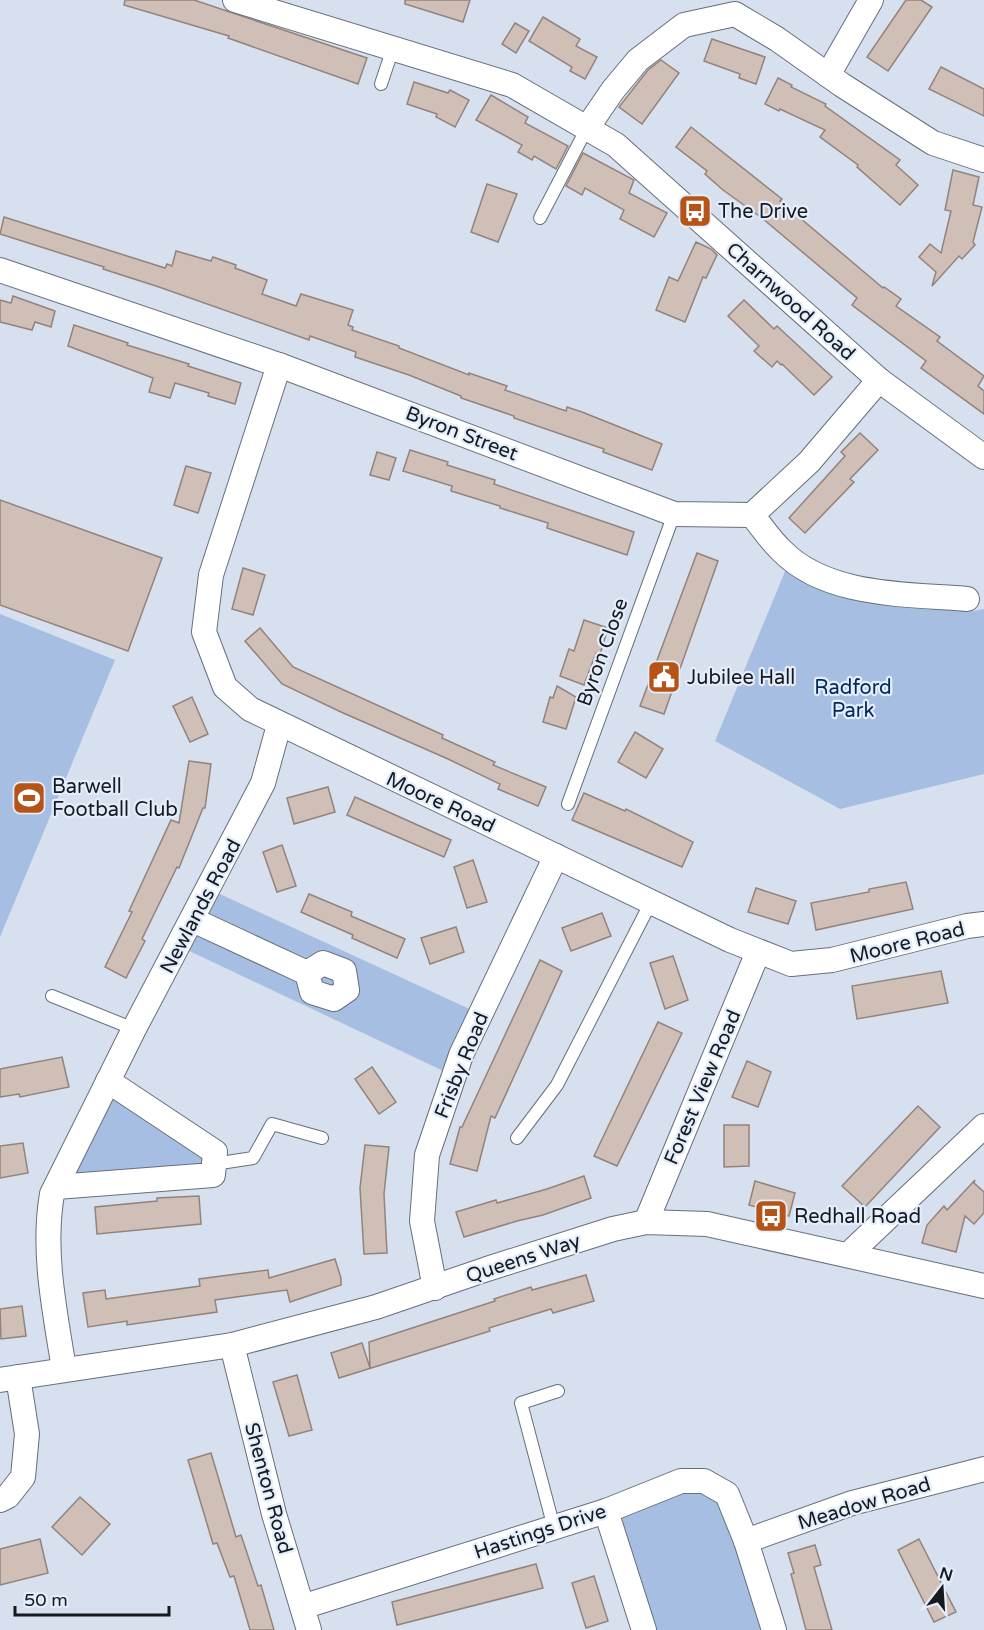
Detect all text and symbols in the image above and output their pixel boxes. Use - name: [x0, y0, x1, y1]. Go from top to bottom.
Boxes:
- bus stop icon: The Drive: [677, 193, 713, 229]
- place label: The Drive: [718, 200, 808, 224]
- street label: Charnwood Road: [721, 238, 860, 366]
- street label: Byron Street: [402, 402, 522, 466]
- street label: Byron Close: [572, 595, 634, 710]
- public building icon: Jubilee Hall: [646, 659, 682, 695]
- place label: Jubilee Hall: [687, 666, 795, 690]
- park label: Radford Park: [814, 676, 892, 723]
- street label: Moore Road: [382, 767, 499, 839]
- place label: Barwell Football Club: [52, 775, 178, 822]
- sports icon: Barwell Football Club: [11, 780, 47, 816]
- street label: Newlands Road: [155, 835, 246, 978]
- street label: Moore Road: [847, 917, 967, 969]
- street label: Forest View Road: [659, 1006, 746, 1168]
- street label: Frisby Road: [430, 1009, 494, 1122]
- bus stop icon: Redhall Road: [753, 1198, 789, 1234]
- place label: Redhall Road: [794, 1205, 921, 1229]
- street label: Queens Way: [463, 1229, 584, 1289]
- street label: Shenton Road: [239, 1420, 297, 1557]
- street label: Meadow Road: [795, 1472, 934, 1536]
- street label: Hastings Drive: [471, 1499, 609, 1565]
- north arrow: [912, 1558, 972, 1618]
- text: N: [937, 1563, 955, 1586]
- scale bar: [15, 1579, 170, 1617]
- text: 50 m: [24, 1589, 68, 1611]

